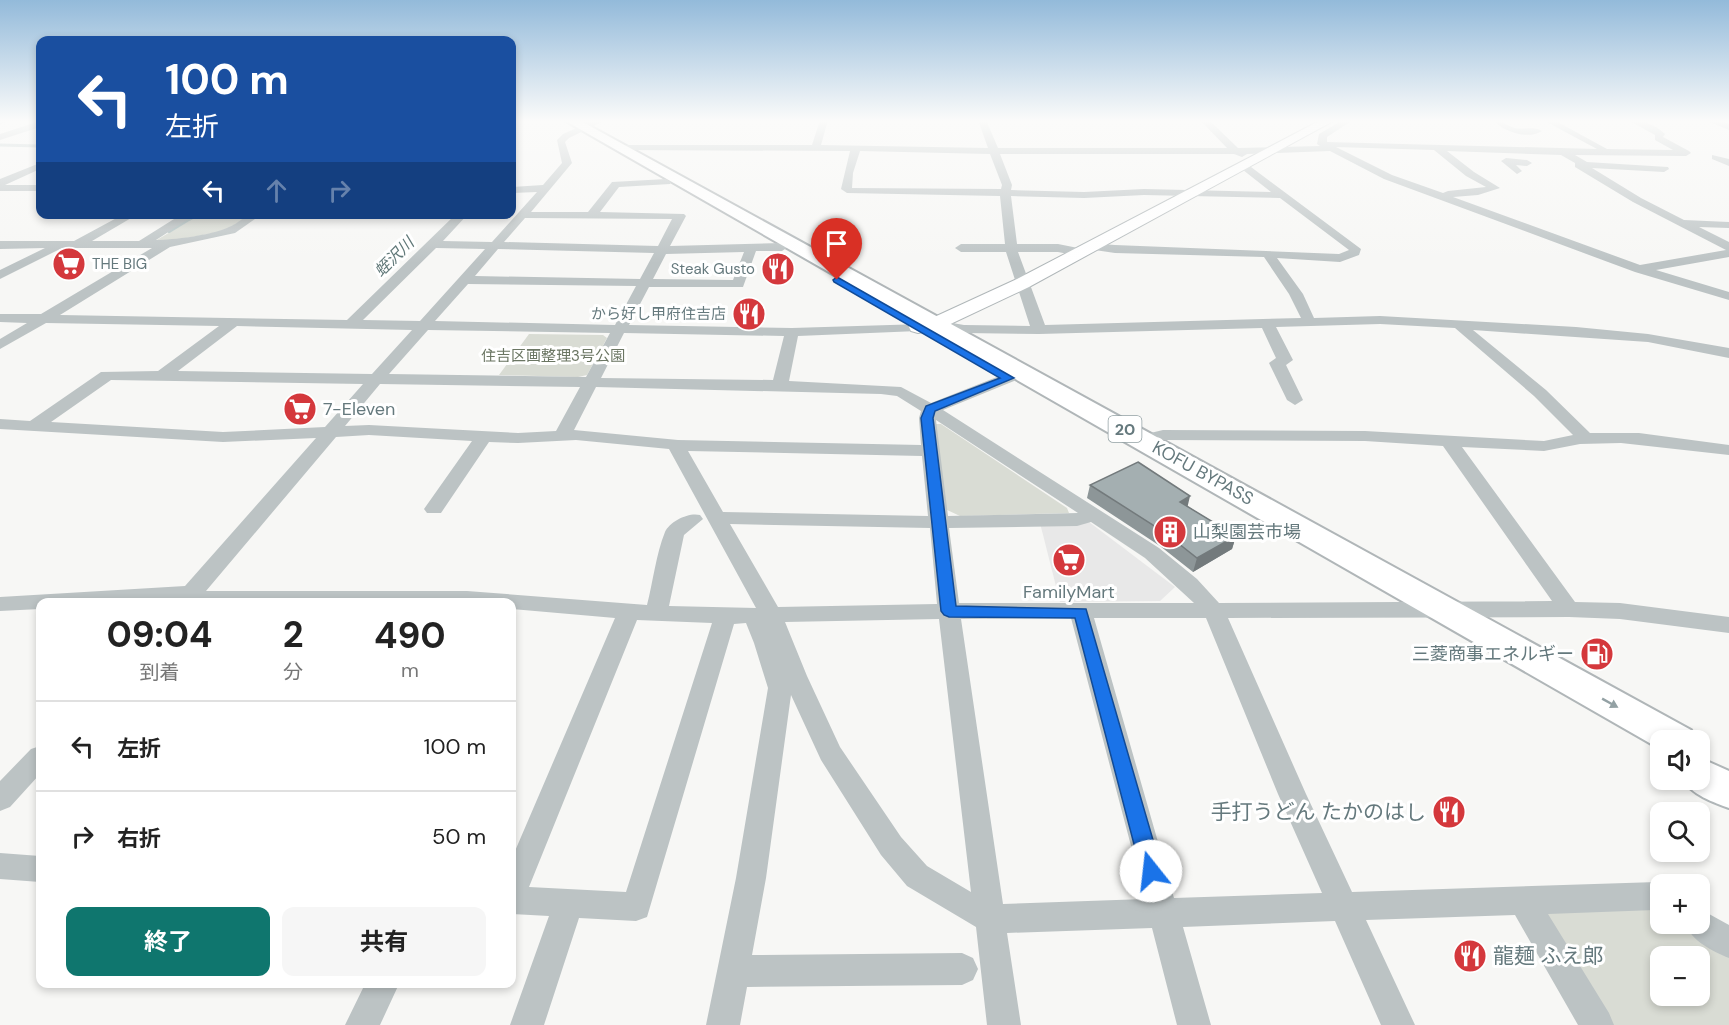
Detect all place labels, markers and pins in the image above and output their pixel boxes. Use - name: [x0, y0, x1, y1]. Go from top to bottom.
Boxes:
- pin: [811, 218, 862, 280]
- supermarket icon: THE BIG: [51, 246, 87, 282]
- restaurant icon: Steak Gusto: [760, 251, 796, 287]
- place label: THE BIG: [92, 254, 147, 274]
- place label: Steak Gusto: [671, 259, 755, 279]
- restaurant icon: から好し甲府住吉店: [731, 296, 767, 332]
- place label: から好し甲府住吉店: [591, 304, 726, 324]
- supermarket icon: 7-Eleven: [282, 391, 318, 427]
- place label: 7-Eleven: [323, 397, 395, 421]
- building icon: 山梨園芸市場: [1152, 514, 1188, 550]
- place label: 山梨園芸市場: [1193, 520, 1301, 544]
- supermarket icon: FamilyMart: [1051, 542, 1087, 578]
- place label: FamilyMart: [1023, 580, 1115, 604]
- fuel station icon: 三菱商事エネルギー: [1579, 636, 1615, 672]
- place label: 三菱商事エネルギー: [1412, 642, 1574, 666]
- restaurant icon: 手打うどん たかのはし: [1431, 794, 1467, 830]
- place label: 手打うどん たかのはし: [1210, 798, 1426, 826]
- restaurant icon: 龍麺 ふえ郎: [1452, 938, 1488, 974]
- place label: 龍麺 ふえ郎: [1493, 942, 1604, 970]

